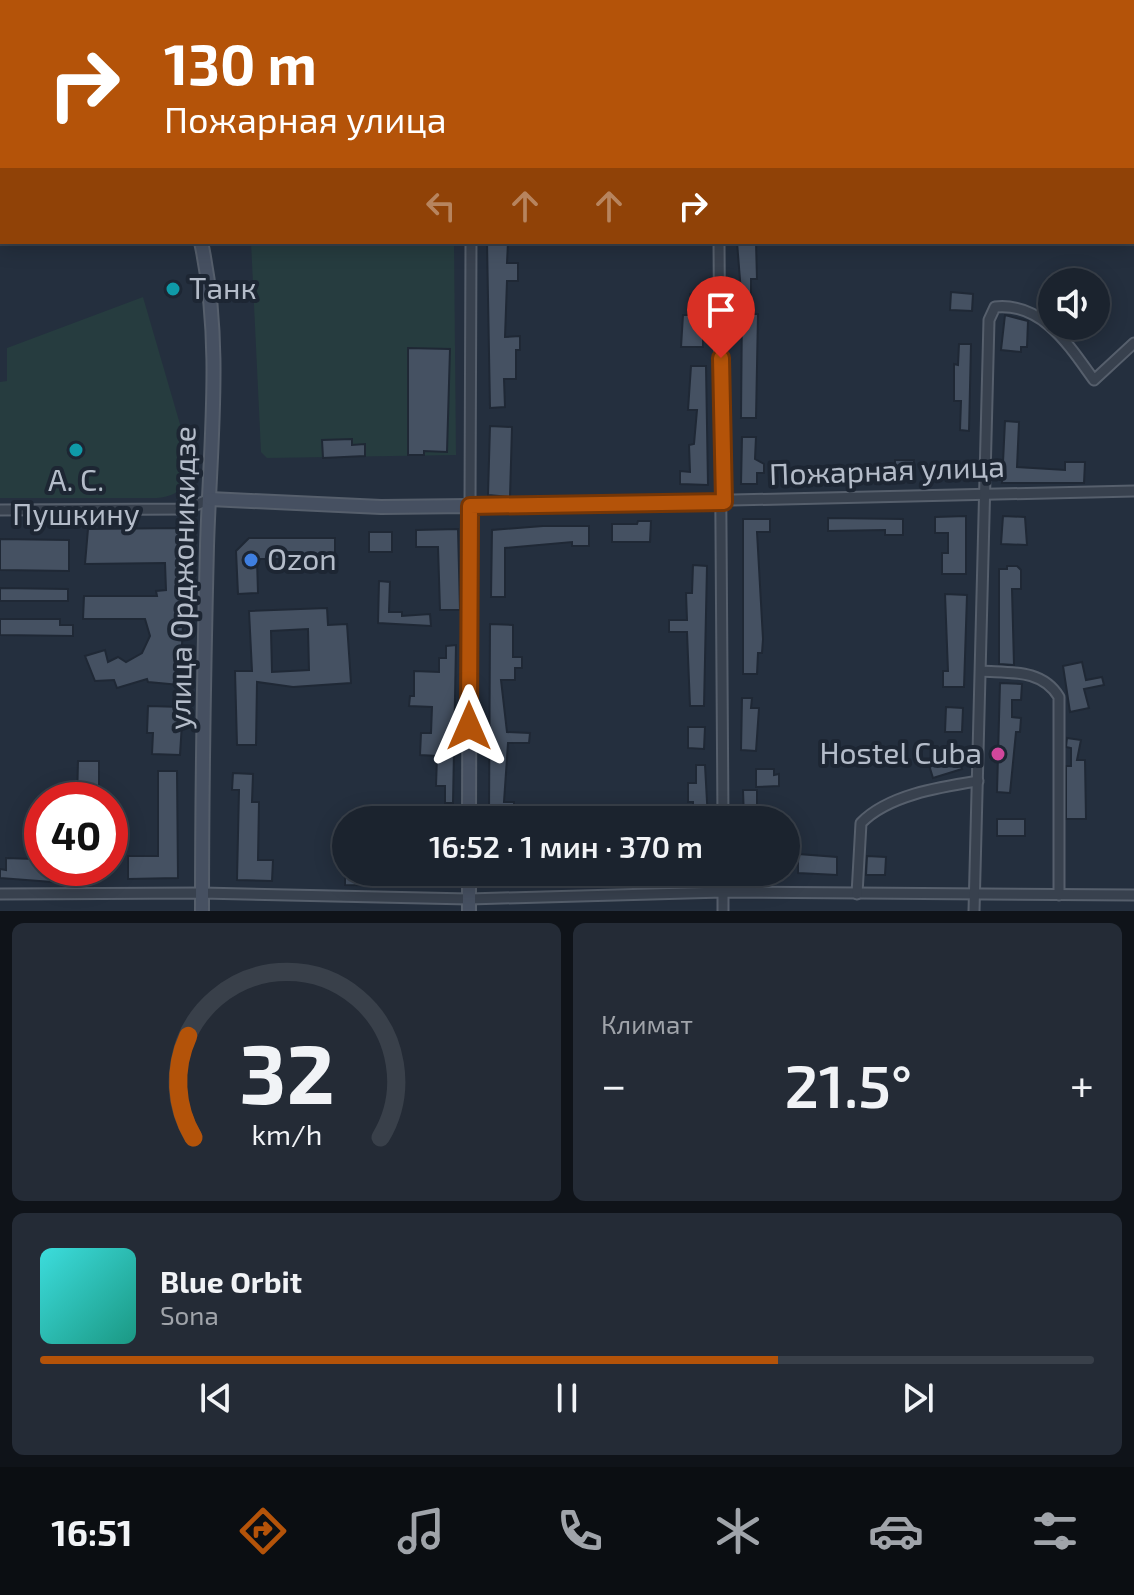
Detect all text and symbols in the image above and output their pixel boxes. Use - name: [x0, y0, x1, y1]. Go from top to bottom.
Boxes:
- text: 130 m: [164, 29, 317, 96]
- icon: right: [32, 32, 136, 136]
- text: Пожарная улица: [164, 97, 447, 140]
- icon: left: [419, 184, 463, 228]
- icon: ahead: [503, 184, 547, 228]
- icon: ahead: [587, 184, 631, 228]
- icon: right: [671, 184, 715, 228]
- map controls: [1038, 268, 1110, 340]
- button: sound: [1038, 268, 1110, 340]
- place label: Танк: [189, 269, 257, 305]
- pin: [687, 276, 755, 358]
- marker: Танк: [164, 280, 182, 298]
- icon: arrive: [699, 288, 743, 332]
- street label: улица Орджоникидзе: [160, 426, 203, 730]
- marker: А. С. Пушкину: [67, 441, 85, 459]
- street label: Пожарная улица: [769, 447, 1005, 492]
- place label: А. С. Пушкину: [12, 461, 140, 532]
- place label: Ozon: [267, 540, 337, 576]
- marker: Ozon: [242, 551, 260, 569]
- position arrow: [427, 684, 511, 768]
- place label: Hostel Cuba: [820, 734, 982, 770]
- marker: Hostel Cuba: [989, 745, 1007, 763]
- speed limit sign: 40: [24, 782, 128, 886]
- text: 16:52 · 1 мин · 370 m: [429, 828, 703, 864]
- text: Климат: [601, 1008, 693, 1039]
- text: 32: [239, 1021, 334, 1121]
- text: 21.5°: [784, 1048, 912, 1120]
- text: −: [601, 1057, 627, 1110]
- text: +: [1070, 1057, 1094, 1110]
- text: km/h: [251, 1116, 322, 1151]
- text: Blue Orbit: [160, 1263, 302, 1299]
- text: Sona: [160, 1299, 219, 1330]
- icon: previous: [194, 1376, 238, 1420]
- icon: pause: [545, 1376, 589, 1420]
- icon: next: [896, 1376, 940, 1420]
- icon: directions: [235, 1503, 291, 1559]
- icon: music: [393, 1503, 449, 1559]
- icon: phone: [552, 1503, 608, 1559]
- icon: climate: [710, 1503, 766, 1559]
- icon: car: [868, 1503, 924, 1559]
- icon: filters: [1027, 1503, 1083, 1559]
- text: 16:51: [51, 1510, 133, 1553]

